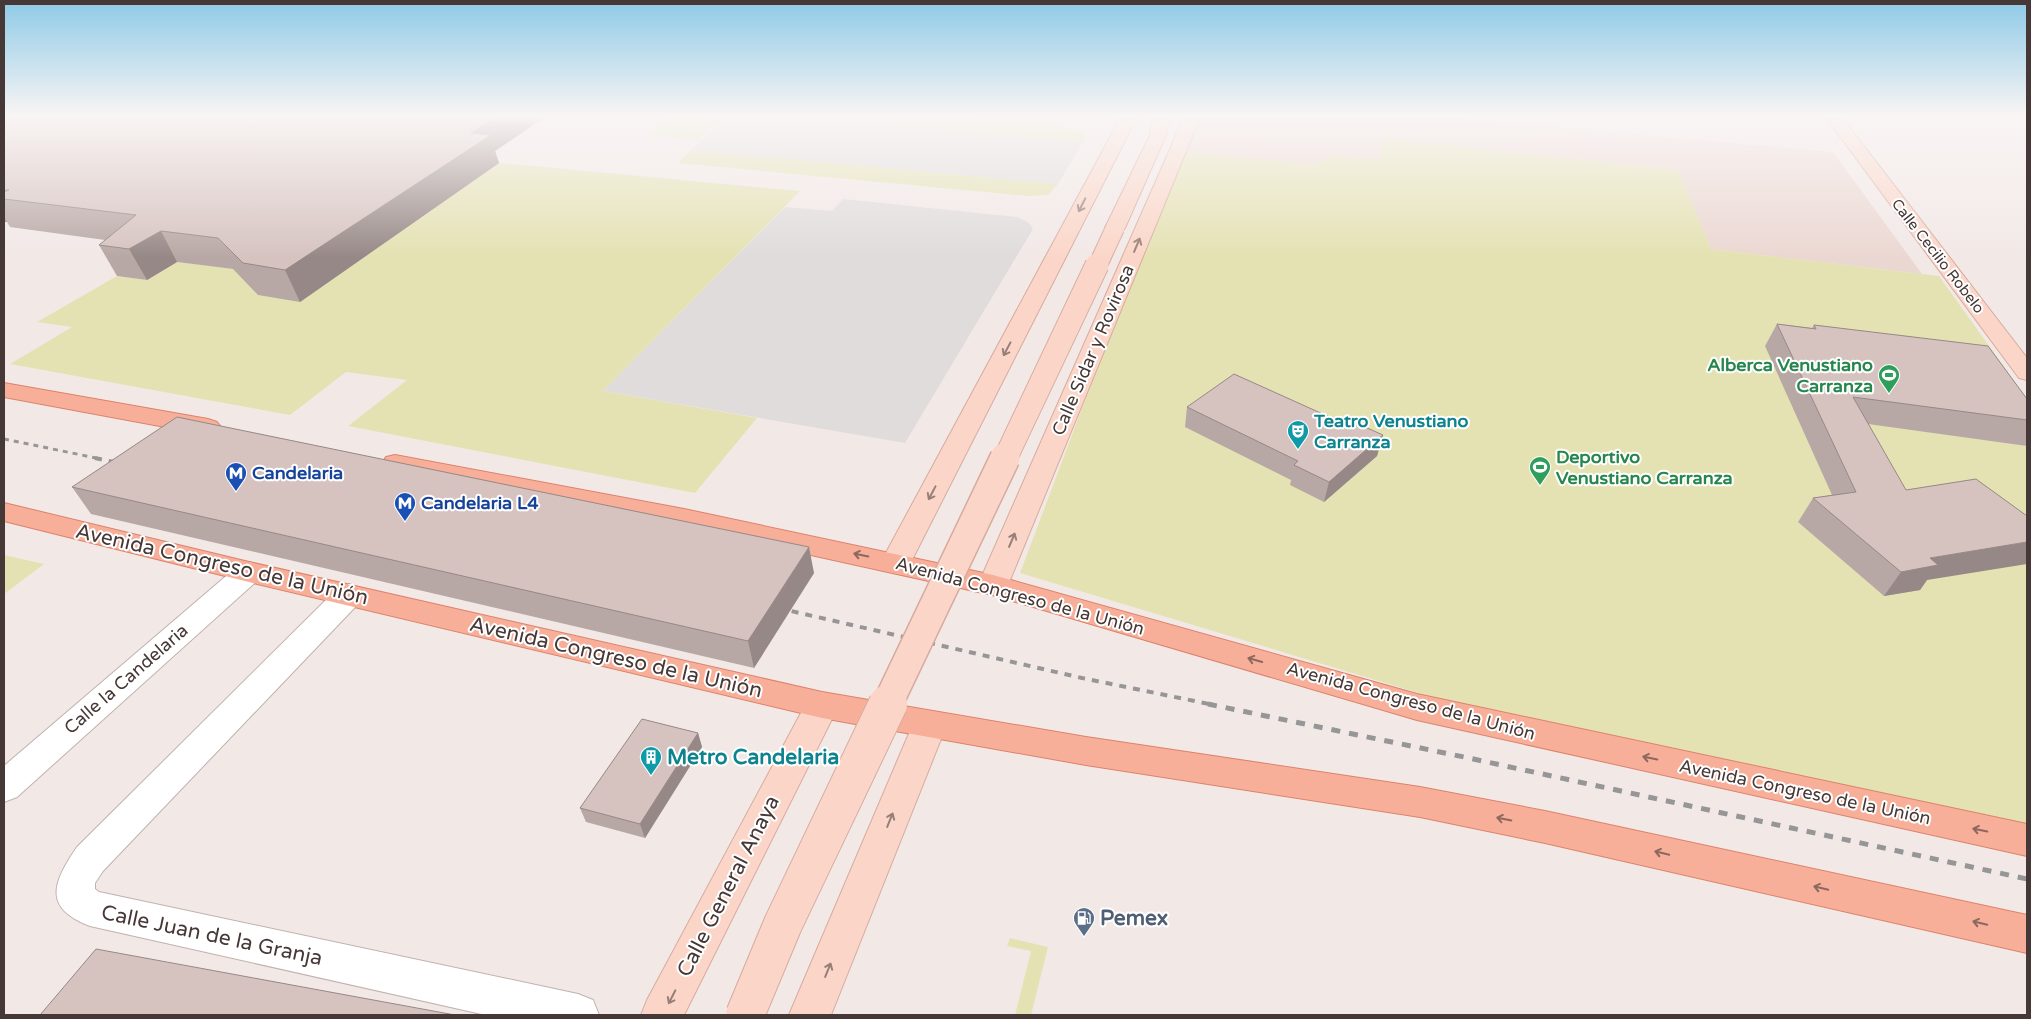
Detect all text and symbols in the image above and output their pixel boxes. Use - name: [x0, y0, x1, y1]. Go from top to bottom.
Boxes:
- street label: Calle Cecilio Robelo: [1888, 195, 1988, 317]
- one-way arrow: [1077, 197, 1087, 212]
- one-way arrow: [1133, 238, 1143, 253]
- street label: Calle Sidar y Rovirosa: [1047, 261, 1139, 439]
- one-way arrow: [1002, 341, 1012, 356]
- place label: Alberca Venustiano Carranza: [1707, 354, 1873, 397]
- sports icon: Alberca Venustiano Carranza: [1877, 363, 1901, 394]
- place label: Teatro Venustiano Carranza: [1313, 410, 1469, 453]
- theatre icon: Teatro Venustiano Carranza: [1286, 419, 1310, 450]
- place label: Deportivo Venustiano Carranza: [1556, 446, 1733, 489]
- sports icon: Deportivo Venustiano Carranza: [1528, 455, 1552, 486]
- metro station icon: Candelaria: [224, 461, 248, 492]
- place label: Candelaria: [252, 462, 343, 484]
- one-way arrow: [927, 485, 936, 500]
- metro station icon: Candelaria L4: [393, 491, 417, 522]
- place label: Candelaria L4: [421, 492, 539, 514]
- street label: Avenida Congreso de la Unión: [73, 519, 371, 610]
- one-way arrow: [1008, 533, 1017, 548]
- one-way arrow: [853, 550, 869, 559]
- street label: Avenida Congreso de la Unión: [893, 552, 1147, 640]
- street label: Avenida Congreso de la Unión: [467, 612, 765, 703]
- street label: Calle la Candelaria: [60, 619, 192, 739]
- one-way arrow: [1247, 654, 1263, 664]
- street label: Avenida Congreso de la Unión: [1284, 657, 1538, 745]
- building icon: Metro Candelaria: [639, 745, 663, 776]
- place label: Metro Candelaria: [667, 745, 839, 770]
- one-way arrow: [1642, 753, 1658, 763]
- street label: Avenida Congreso de la Unión: [1677, 755, 1933, 829]
- street label: Calle General Anaya: [672, 791, 785, 981]
- one-way arrow: [886, 813, 896, 828]
- one-way arrow: [1496, 813, 1512, 823]
- one-way arrow: [1972, 825, 1988, 834]
- one-way arrow: [1655, 848, 1671, 857]
- one-way arrow: [1813, 883, 1829, 892]
- street label: Calle Juan de la Granja: [99, 900, 325, 971]
- fuel station icon: Pemex: [1072, 906, 1096, 937]
- place label: Pemex: [1100, 906, 1168, 931]
- one-way arrow: [1972, 918, 1988, 927]
- one-way arrow: [824, 963, 834, 978]
- one-way arrow: [666, 989, 676, 1004]

